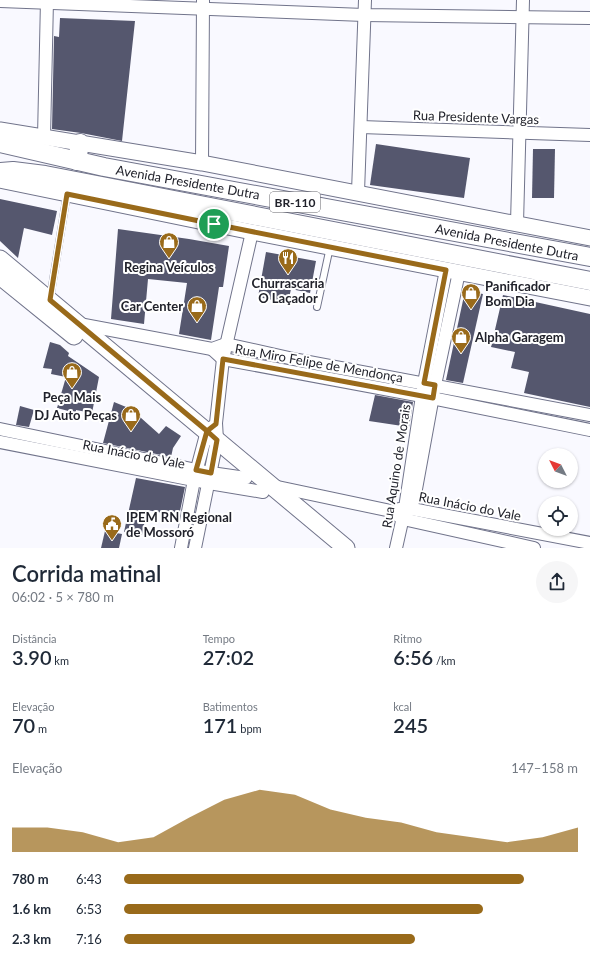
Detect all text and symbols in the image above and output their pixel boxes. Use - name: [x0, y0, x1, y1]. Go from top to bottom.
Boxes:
- street label: Rua Presidente Vargas: [413, 107, 540, 127]
- street label: Avenida Presidente Dutra: [115, 161, 261, 203]
- road number: BR-110: [270, 192, 320, 212]
- pin: [197, 207, 231, 241]
- icon: arrive: [203, 213, 225, 235]
- street label: Avenida Presidente Dutra: [434, 220, 580, 264]
- shop icon: Regina Veículos: [158, 231, 180, 259]
- restaurant icon: Churrascaria O Laçador: [277, 247, 299, 275]
- place label: Regina Veículos: [124, 259, 214, 275]
- place label: Churrascaria O Laçador: [252, 275, 324, 306]
- place label: Panificador Bom Dia: [485, 278, 551, 309]
- shop icon: Panificador Bom Dia: [460, 282, 482, 310]
- shop icon: Car Center: [186, 295, 208, 323]
- place label: Car Center: [121, 298, 183, 314]
- shop icon: Alpha Garagem: [450, 326, 472, 354]
- place label: Alpha Garagem: [474, 329, 564, 345]
- street label: Rua Miro Felipe de Mendonça: [234, 340, 404, 386]
- shop icon: Peça Mais: [61, 361, 83, 389]
- place label: Peça Mais: [43, 389, 102, 405]
- street label: Rua Aquino de Morais: [378, 403, 414, 529]
- shop icon: DJ Auto Peças: [120, 404, 142, 432]
- place label: DJ Auto Peças: [34, 407, 117, 423]
- street label: Rua Inácio do Vale: [81, 436, 187, 472]
- north arrow: [538, 448, 578, 488]
- map controls: [538, 448, 578, 536]
- street label: Rua Inácio do Vale: [417, 488, 523, 524]
- button: locate: [538, 496, 578, 536]
- place label: IPEM RN Regional de Mossoró: [126, 509, 232, 540]
- public building icon: IPEM RN Regional de Mossoró: [101, 513, 123, 541]
- text: Corrida matinal: [12, 560, 161, 587]
- button: share: [536, 561, 578, 603]
- text: 06:02 · 5 × 780 m: [12, 589, 114, 605]
- text: Distância: [12, 632, 57, 645]
- text: Tempo: [203, 632, 235, 645]
- text: Ritmo: [393, 632, 422, 645]
- text: 3.90: [12, 645, 52, 669]
- text: 27:02: [203, 645, 254, 669]
- text: 6:56: [393, 645, 433, 669]
- text: km: [52, 654, 69, 667]
- text: /km: [433, 654, 456, 667]
- text: Elevação: [12, 700, 55, 713]
- text: Batimentos: [203, 700, 258, 713]
- text: kcal: [393, 700, 412, 713]
- text: 70: [12, 713, 35, 737]
- text: 171: [203, 713, 237, 737]
- text: 245: [393, 713, 428, 737]
- text: m: [35, 722, 47, 735]
- text: bpm: [237, 722, 262, 735]
- text: Elevação: [12, 760, 62, 776]
- text: 147–158 m: [511, 760, 578, 776]
- text: 780 m: [12, 871, 49, 887]
- text: 6:43: [76, 871, 102, 887]
- text: 1.6 km: [12, 901, 51, 917]
- text: 6:53: [76, 901, 102, 917]
- text: 2.3 km: [12, 931, 51, 947]
- text: 7:16: [76, 931, 102, 947]

